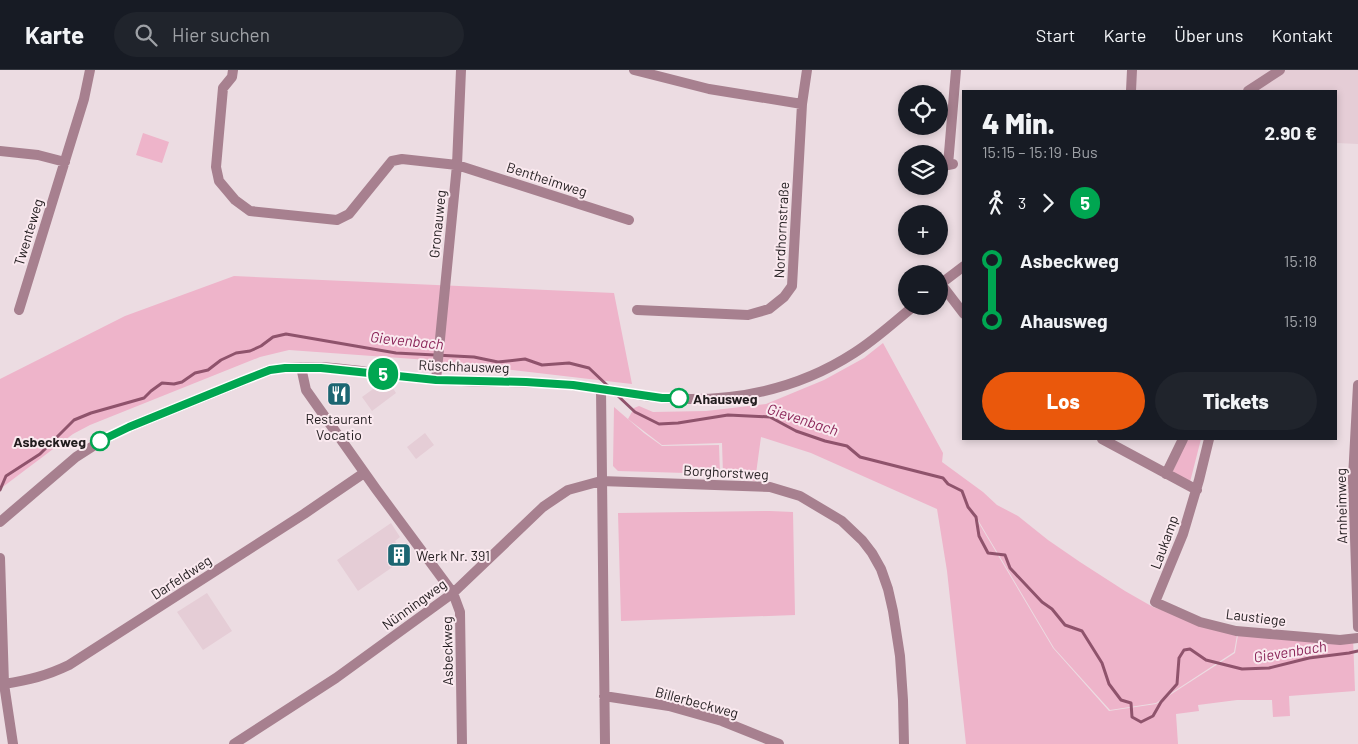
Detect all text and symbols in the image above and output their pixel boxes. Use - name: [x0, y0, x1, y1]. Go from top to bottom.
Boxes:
- search box: [114, 12, 464, 57]
- text: Karte: [25, 20, 84, 49]
- icon: search: [132, 21, 160, 49]
- text: Hier suchen: [172, 23, 270, 46]
- text: Start: [1036, 24, 1075, 46]
- text: Karte: [1103, 24, 1146, 46]
- text: Über uns: [1174, 24, 1243, 46]
- text: Kontakt: [1271, 24, 1333, 46]
- map controls: [898, 85, 948, 315]
- button: locate: [898, 85, 948, 135]
- text: 4 Min.: [982, 106, 1055, 140]
- text: 2.90 €: [1264, 121, 1317, 144]
- text: 15:15 – 15:19 · Bus: [982, 142, 1098, 161]
- button: layers: [898, 145, 948, 195]
- street label: Bentheimweg: [505, 158, 589, 200]
- street label: Nordhornstraße: [770, 181, 792, 279]
- street label: Gronauweg: [425, 189, 449, 259]
- icon: walk: [982, 189, 1010, 217]
- icon: forward: [1034, 189, 1062, 217]
- text: 5: [1080, 192, 1090, 214]
- text: 3: [1018, 193, 1026, 212]
- street label: Twenteweg: [10, 196, 46, 268]
- button: +: [898, 205, 948, 255]
- text: Asbeckweg: [1020, 249, 1119, 272]
- text: 15:18: [1284, 251, 1317, 270]
- button: −: [898, 265, 948, 315]
- text: Ahausweg: [1020, 309, 1108, 332]
- text: 15:19: [1284, 311, 1317, 330]
- water label: Gievenbach: [369, 327, 445, 353]
- street label: Rüschhausweg: [418, 356, 510, 376]
- line badge: 5: [367, 358, 399, 390]
- text: 5: [378, 363, 388, 385]
- button: Los: [982, 372, 1145, 430]
- button: Tickets: [1155, 372, 1317, 430]
- restaurant icon: Restaurant Vocatio: [326, 381, 352, 407]
- marker: Ahausweg: [669, 388, 689, 408]
- place label: Ahausweg: [693, 390, 758, 407]
- water label: Gievenbach: [765, 399, 841, 439]
- place label: Restaurant Vocatio: [305, 410, 373, 443]
- marker: Asbeckweg: [90, 431, 110, 451]
- place label: Asbeckweg: [13, 433, 86, 450]
- street label: Borghorstweg: [683, 461, 769, 483]
- street label: Arnheimweg: [1332, 468, 1350, 544]
- street label: Laukamp: [1146, 513, 1182, 571]
- building icon: Werk Nr. 391: [386, 542, 412, 568]
- place label: Werk Nr. 391: [416, 547, 490, 564]
- street label: Darfeldweg: [148, 551, 214, 603]
- street label: Nünningweg: [378, 575, 450, 633]
- street label: Laustiege: [1225, 605, 1287, 629]
- street label: Asbeckweg: [438, 616, 456, 686]
- water label: Gievenbach: [1252, 636, 1328, 666]
- street label: Billerbeckweg: [654, 683, 740, 721]

